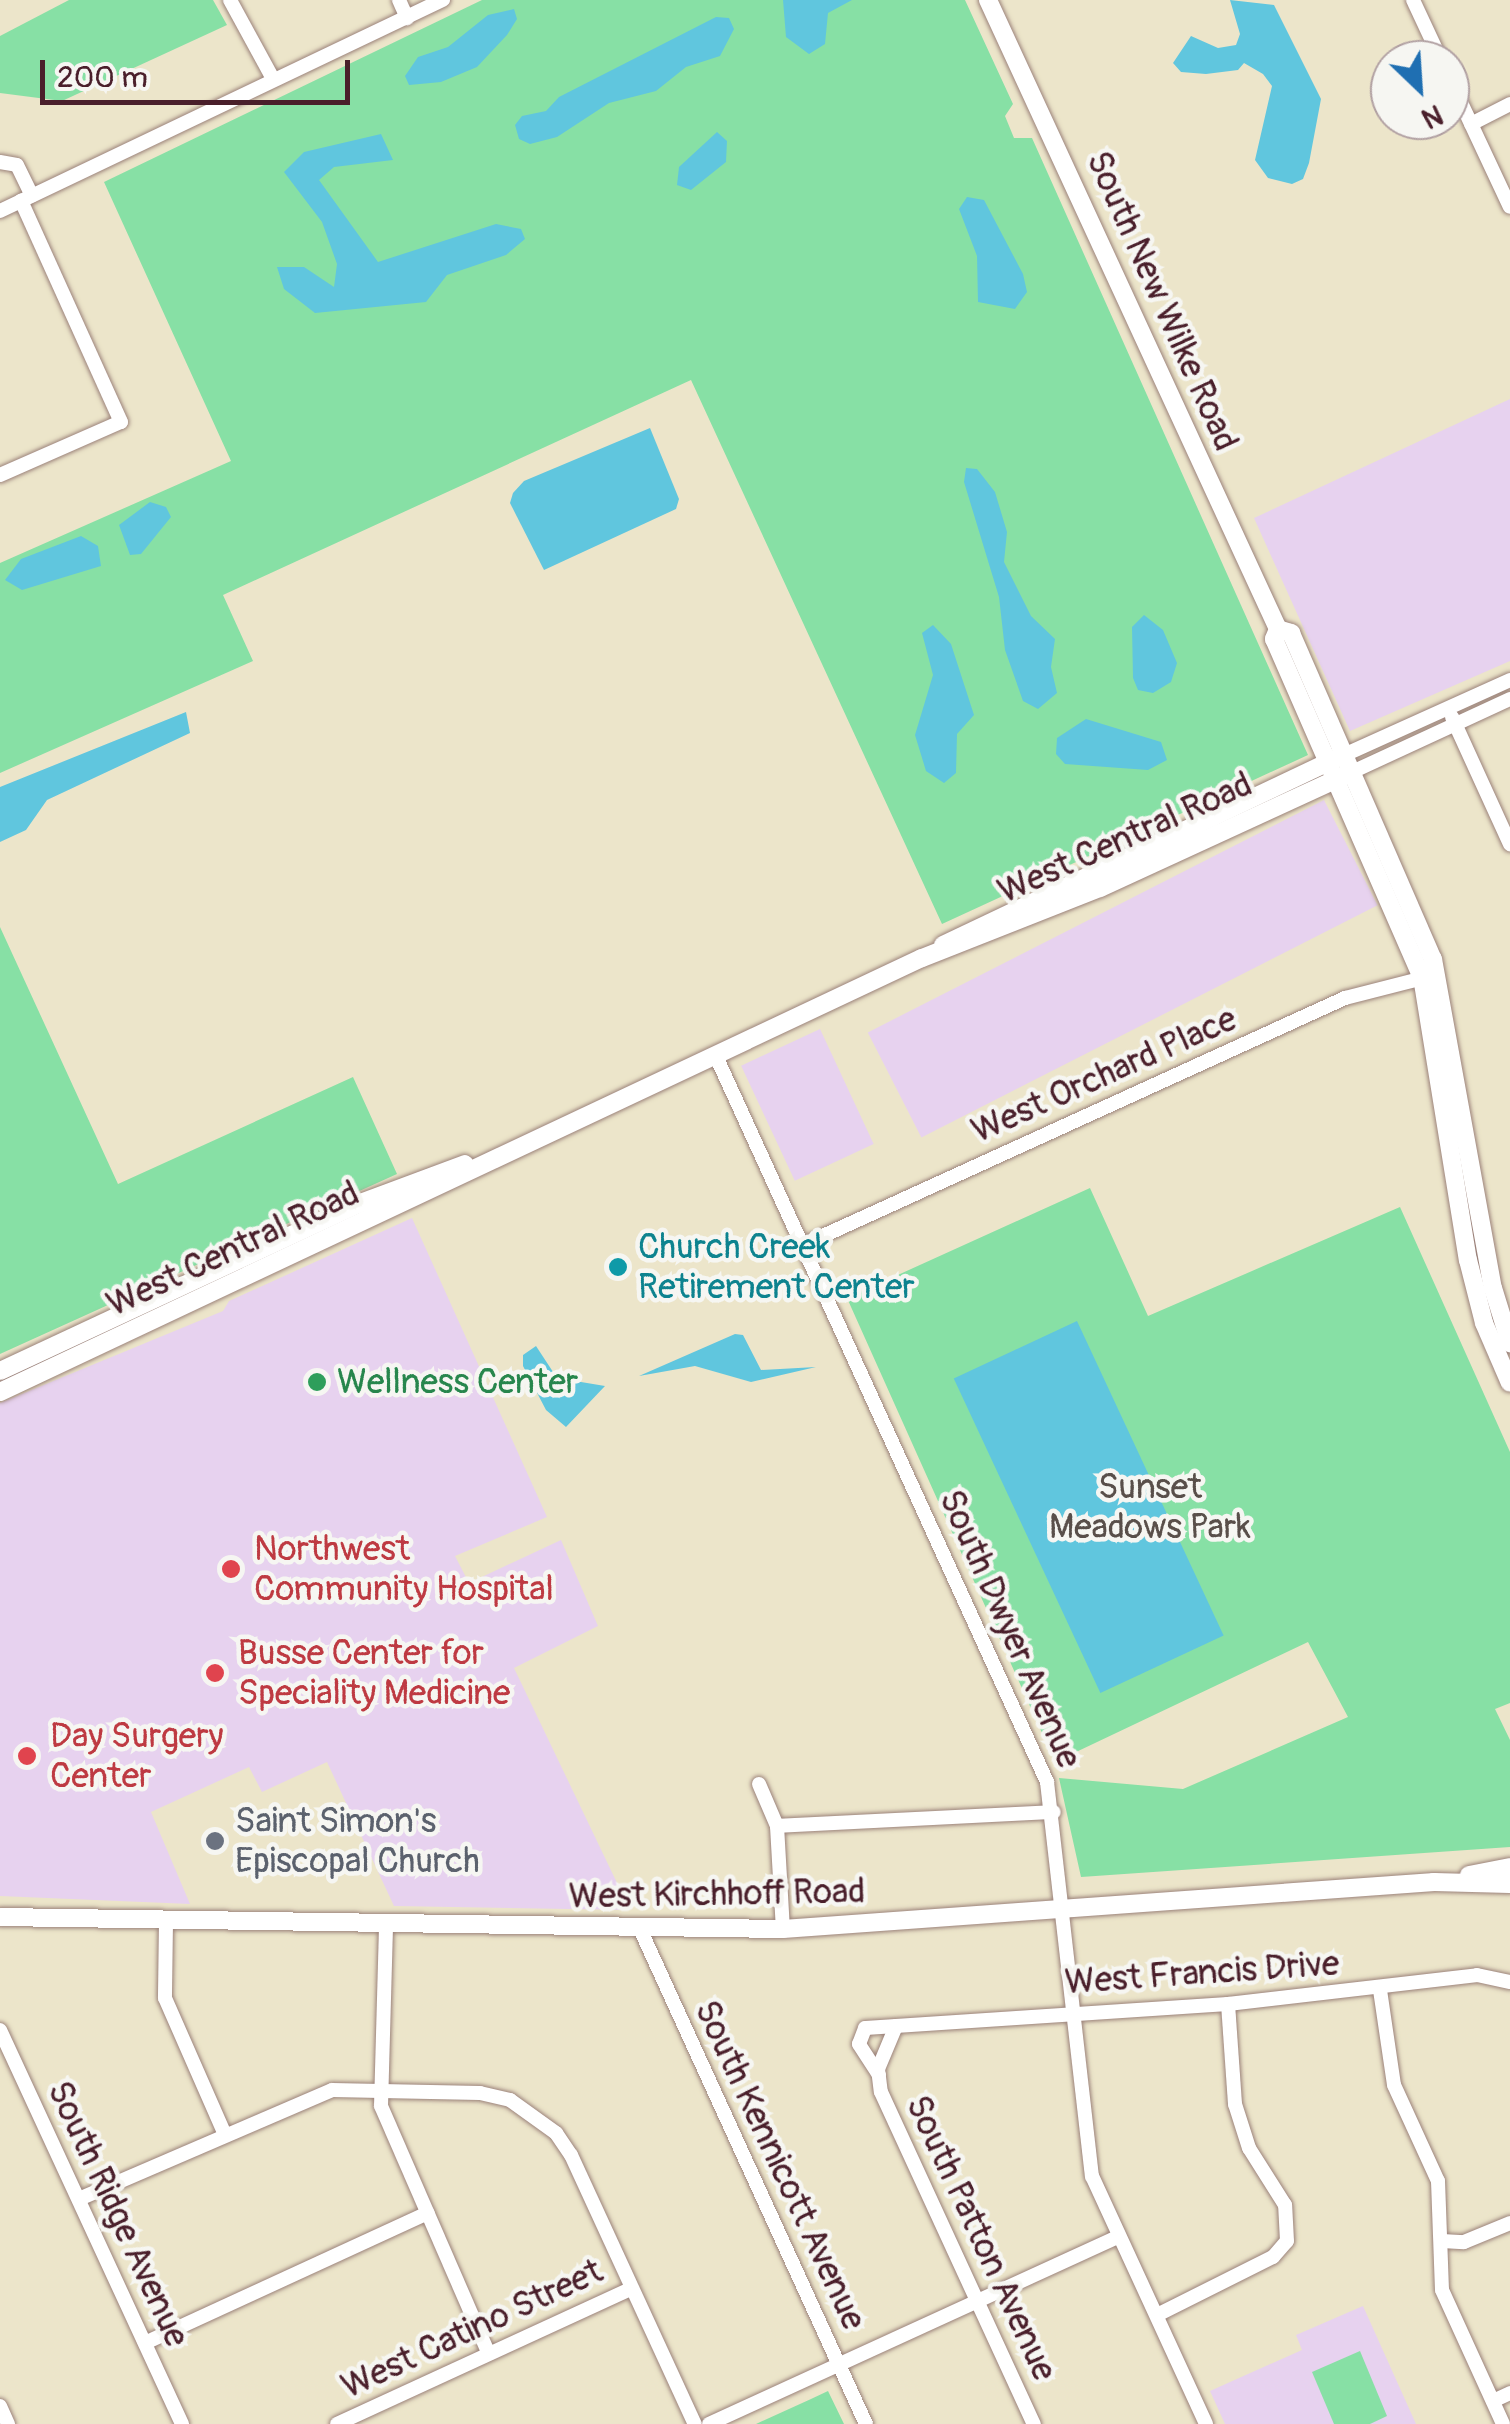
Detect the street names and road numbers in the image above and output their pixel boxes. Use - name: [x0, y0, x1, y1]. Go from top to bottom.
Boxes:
- street label: South New Wilke Road: [1077, 145, 1247, 457]
- street label: West Central Road: [992, 763, 1258, 913]
- street label: West Orchard Place: [965, 998, 1243, 1152]
- street label: West Central Road: [100, 1172, 366, 1326]
- street label: South Dwyer Avenue: [930, 1483, 1090, 1775]
- street label: West Kirchhoff Road: [568, 1870, 866, 1918]
- street label: West Francis Drive: [1063, 1942, 1341, 2004]
- street label: South Kennicott Avenue: [685, 1994, 875, 2336]
- street label: South Ridge Avenue: [38, 2074, 198, 2354]
- street label: South Patton Avenue: [897, 2089, 1065, 2387]
- street label: West Catino Street: [335, 2250, 609, 2408]

